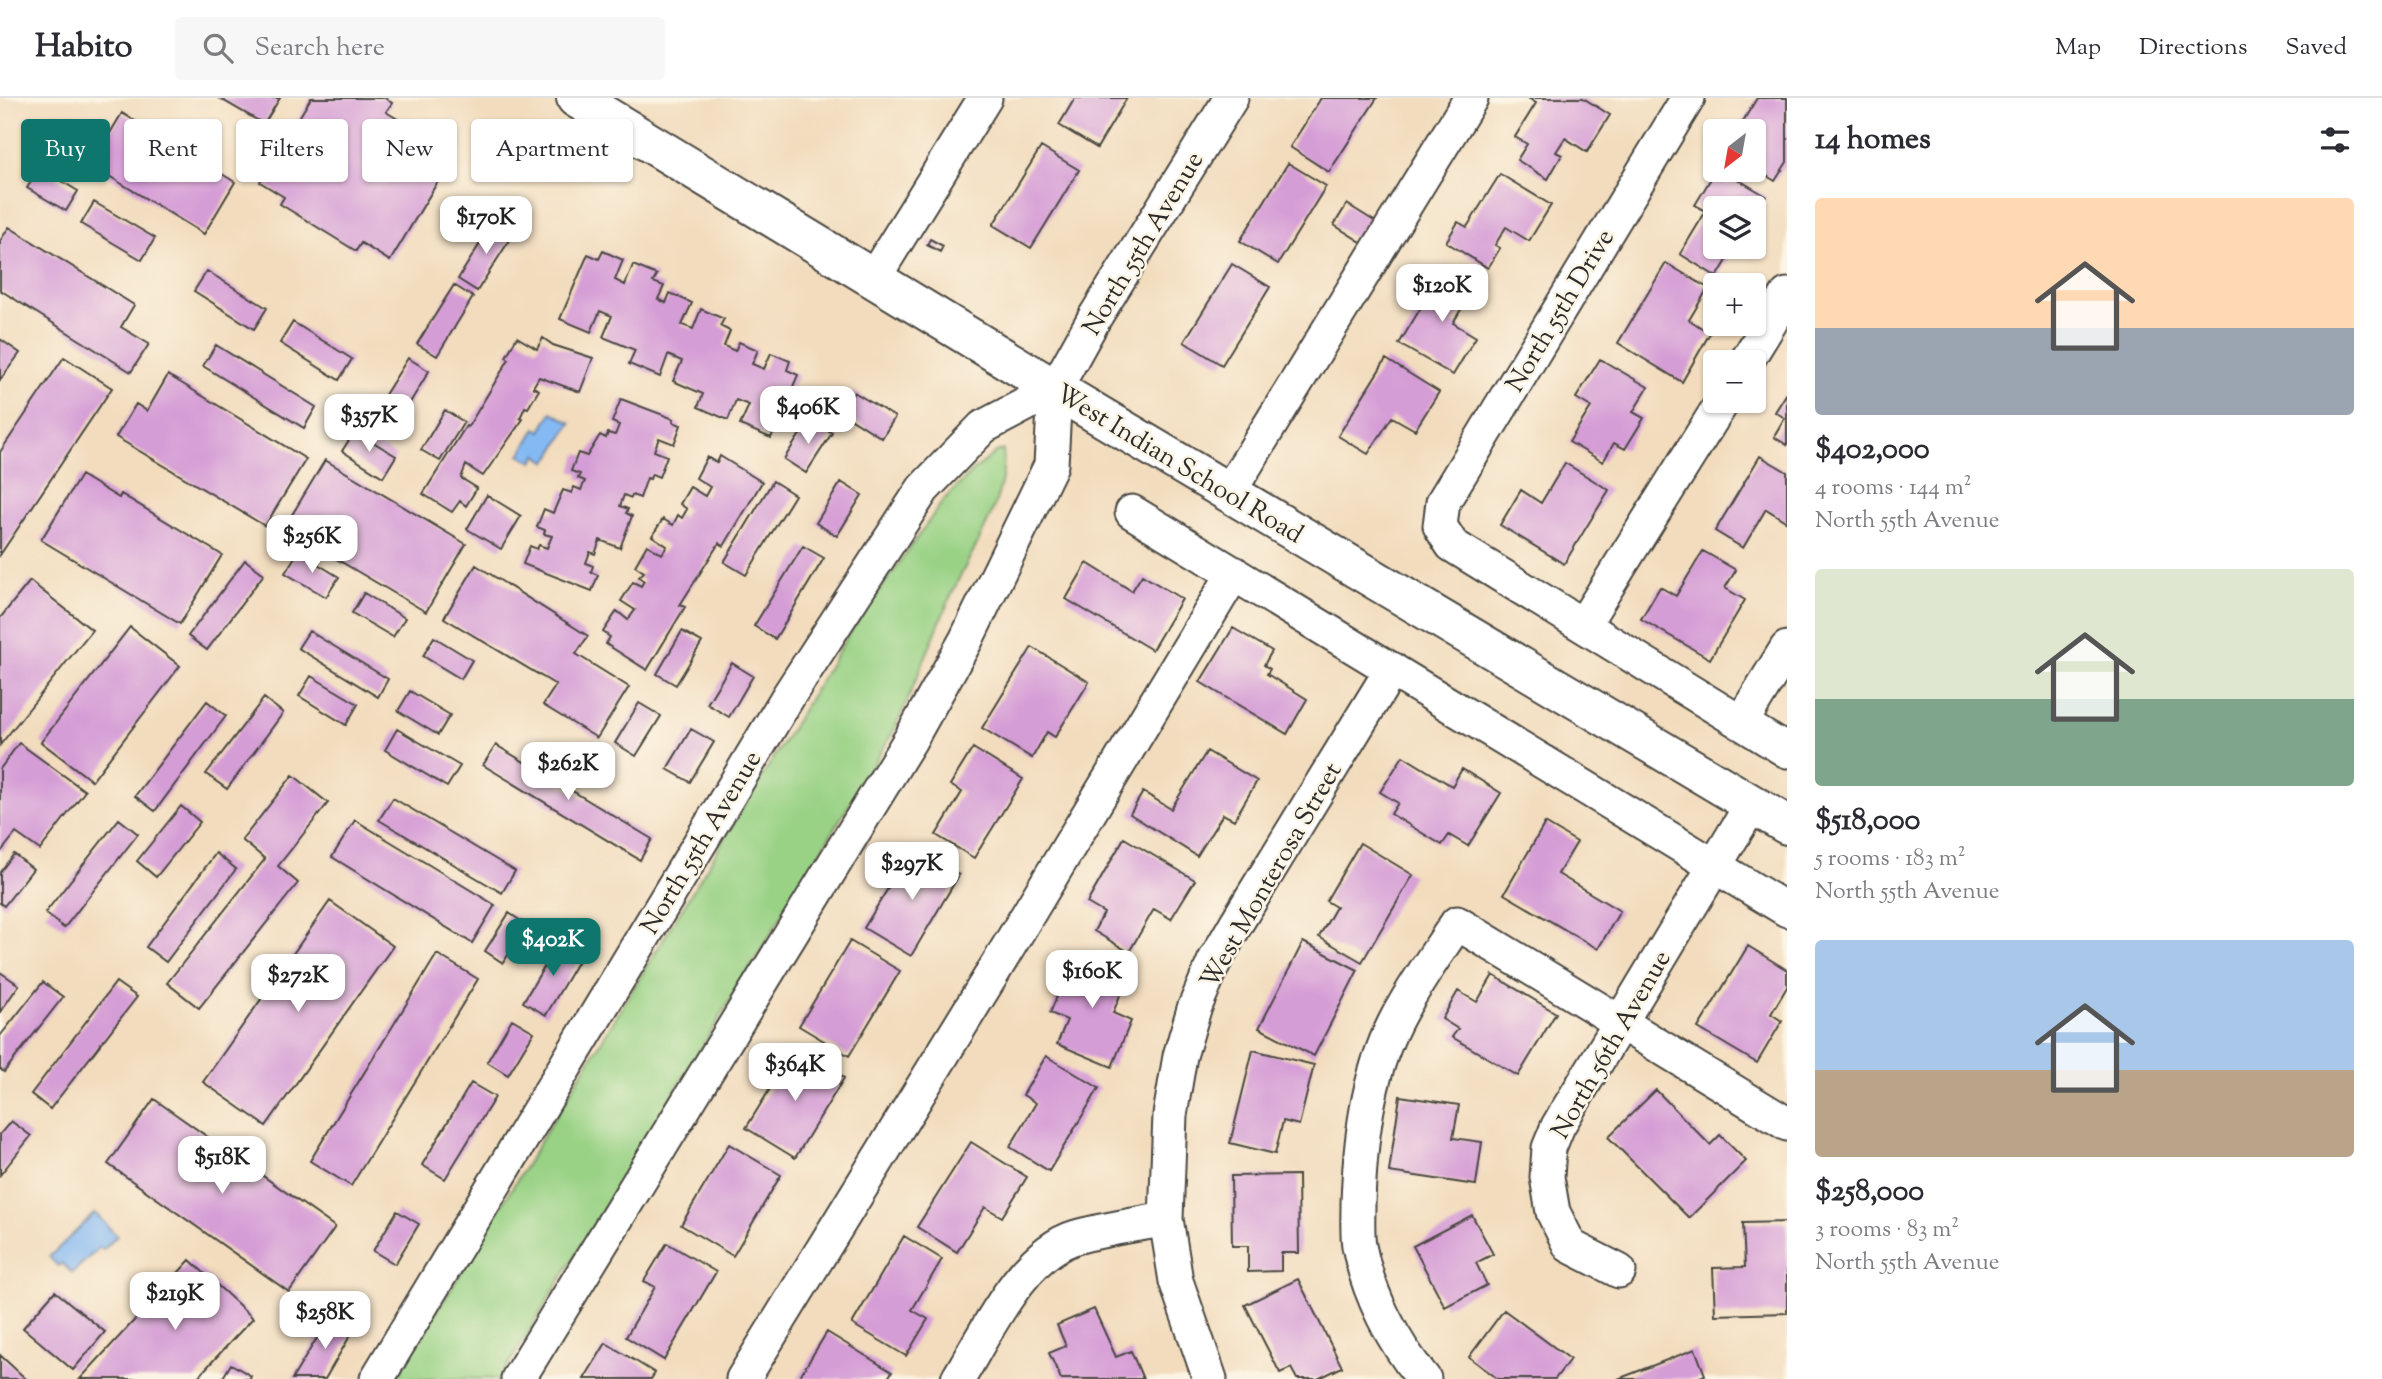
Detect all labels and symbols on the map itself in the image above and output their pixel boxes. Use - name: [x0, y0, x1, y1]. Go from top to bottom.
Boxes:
- north arrow: [1703, 119, 1766, 182]
- street label: North 55th Avenue: [1075, 145, 1214, 343]
- pin: $170K: [437, 197, 535, 256]
- street label: North 55th Drive: [1498, 223, 1624, 400]
- pin: $120K: [1393, 264, 1491, 324]
- street label: West Indian School Road: [1048, 376, 1310, 554]
- pin: $406K: [759, 386, 857, 446]
- pin: $357K: [320, 394, 418, 454]
- pin: $256K: [263, 516, 361, 575]
- pin: $262K: [519, 742, 617, 802]
- street label: North 55th Avenue: [633, 744, 772, 942]
- street label: West Monterosa Street: [1192, 756, 1352, 996]
- pin: $297K: [863, 842, 961, 902]
- pin: $402K: [504, 918, 602, 978]
- street label: North 56th Avenue: [1543, 944, 1681, 1146]
- pin: $160K: [1043, 950, 1141, 1010]
- pin: $272K: [249, 954, 347, 1014]
- pin: $364K: [746, 1044, 844, 1103]
- pin: $518K: [173, 1136, 271, 1196]
- pin: $219K: [126, 1272, 224, 1332]
- pin: $258K: [276, 1292, 374, 1351]

